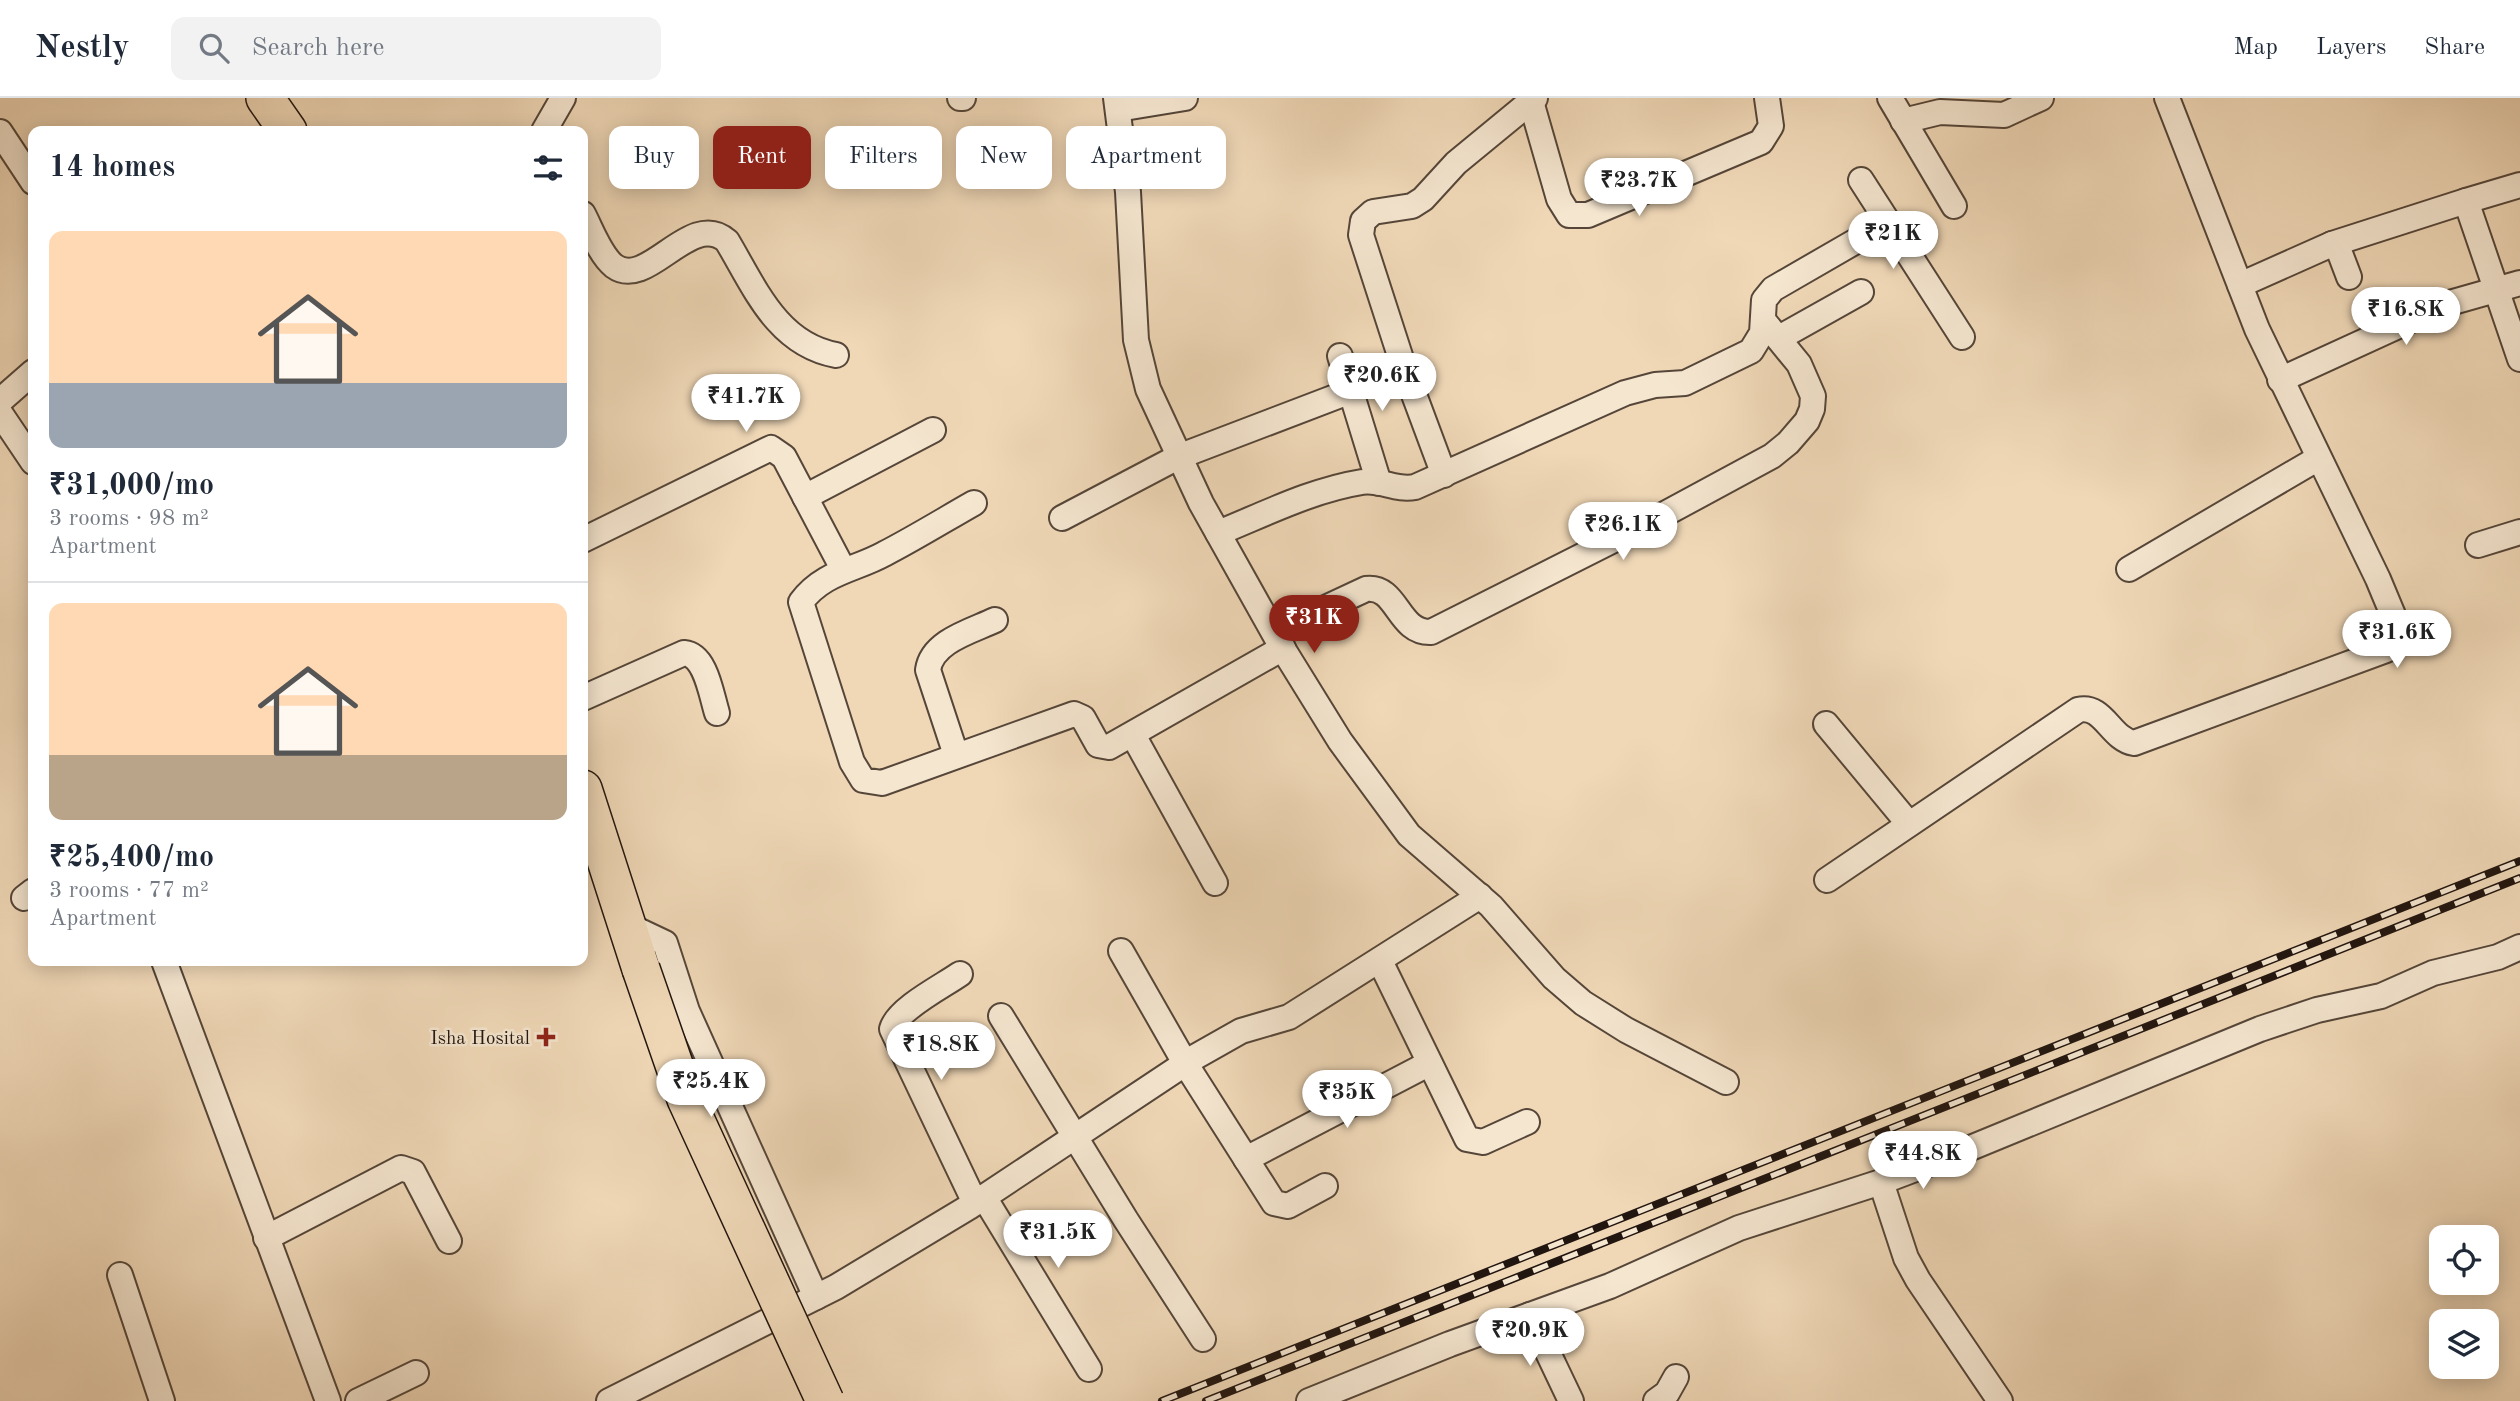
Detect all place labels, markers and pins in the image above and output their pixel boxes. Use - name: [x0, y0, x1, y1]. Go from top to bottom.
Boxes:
- pin: ₹23.7K: [1582, 158, 1696, 218]
- pin: ₹21K: [1852, 212, 1934, 271]
- pin: ₹16.8K: [2349, 288, 2463, 347]
- pin: ₹20.6K: [1325, 354, 1439, 413]
- pin: ₹41.7K: [689, 374, 803, 434]
- pin: ₹26.1K: [1566, 503, 1680, 562]
- pin: ₹31K: [1273, 596, 1355, 655]
- pin: ₹31.6K: [2340, 610, 2454, 670]
- pin: ₹18.8K: [884, 1023, 998, 1082]
- marker: Isha Hosital: [536, 1027, 556, 1047]
- place label: Isha Hosital: [430, 1030, 530, 1049]
- pin: ₹25.4K: [654, 1060, 768, 1119]
- pin: ₹35K: [1306, 1070, 1388, 1130]
- pin: ₹44.8K: [1866, 1132, 1980, 1191]
- pin: ₹31.5K: [1001, 1210, 1115, 1270]
- pin: ₹20.9K: [1473, 1308, 1587, 1368]

